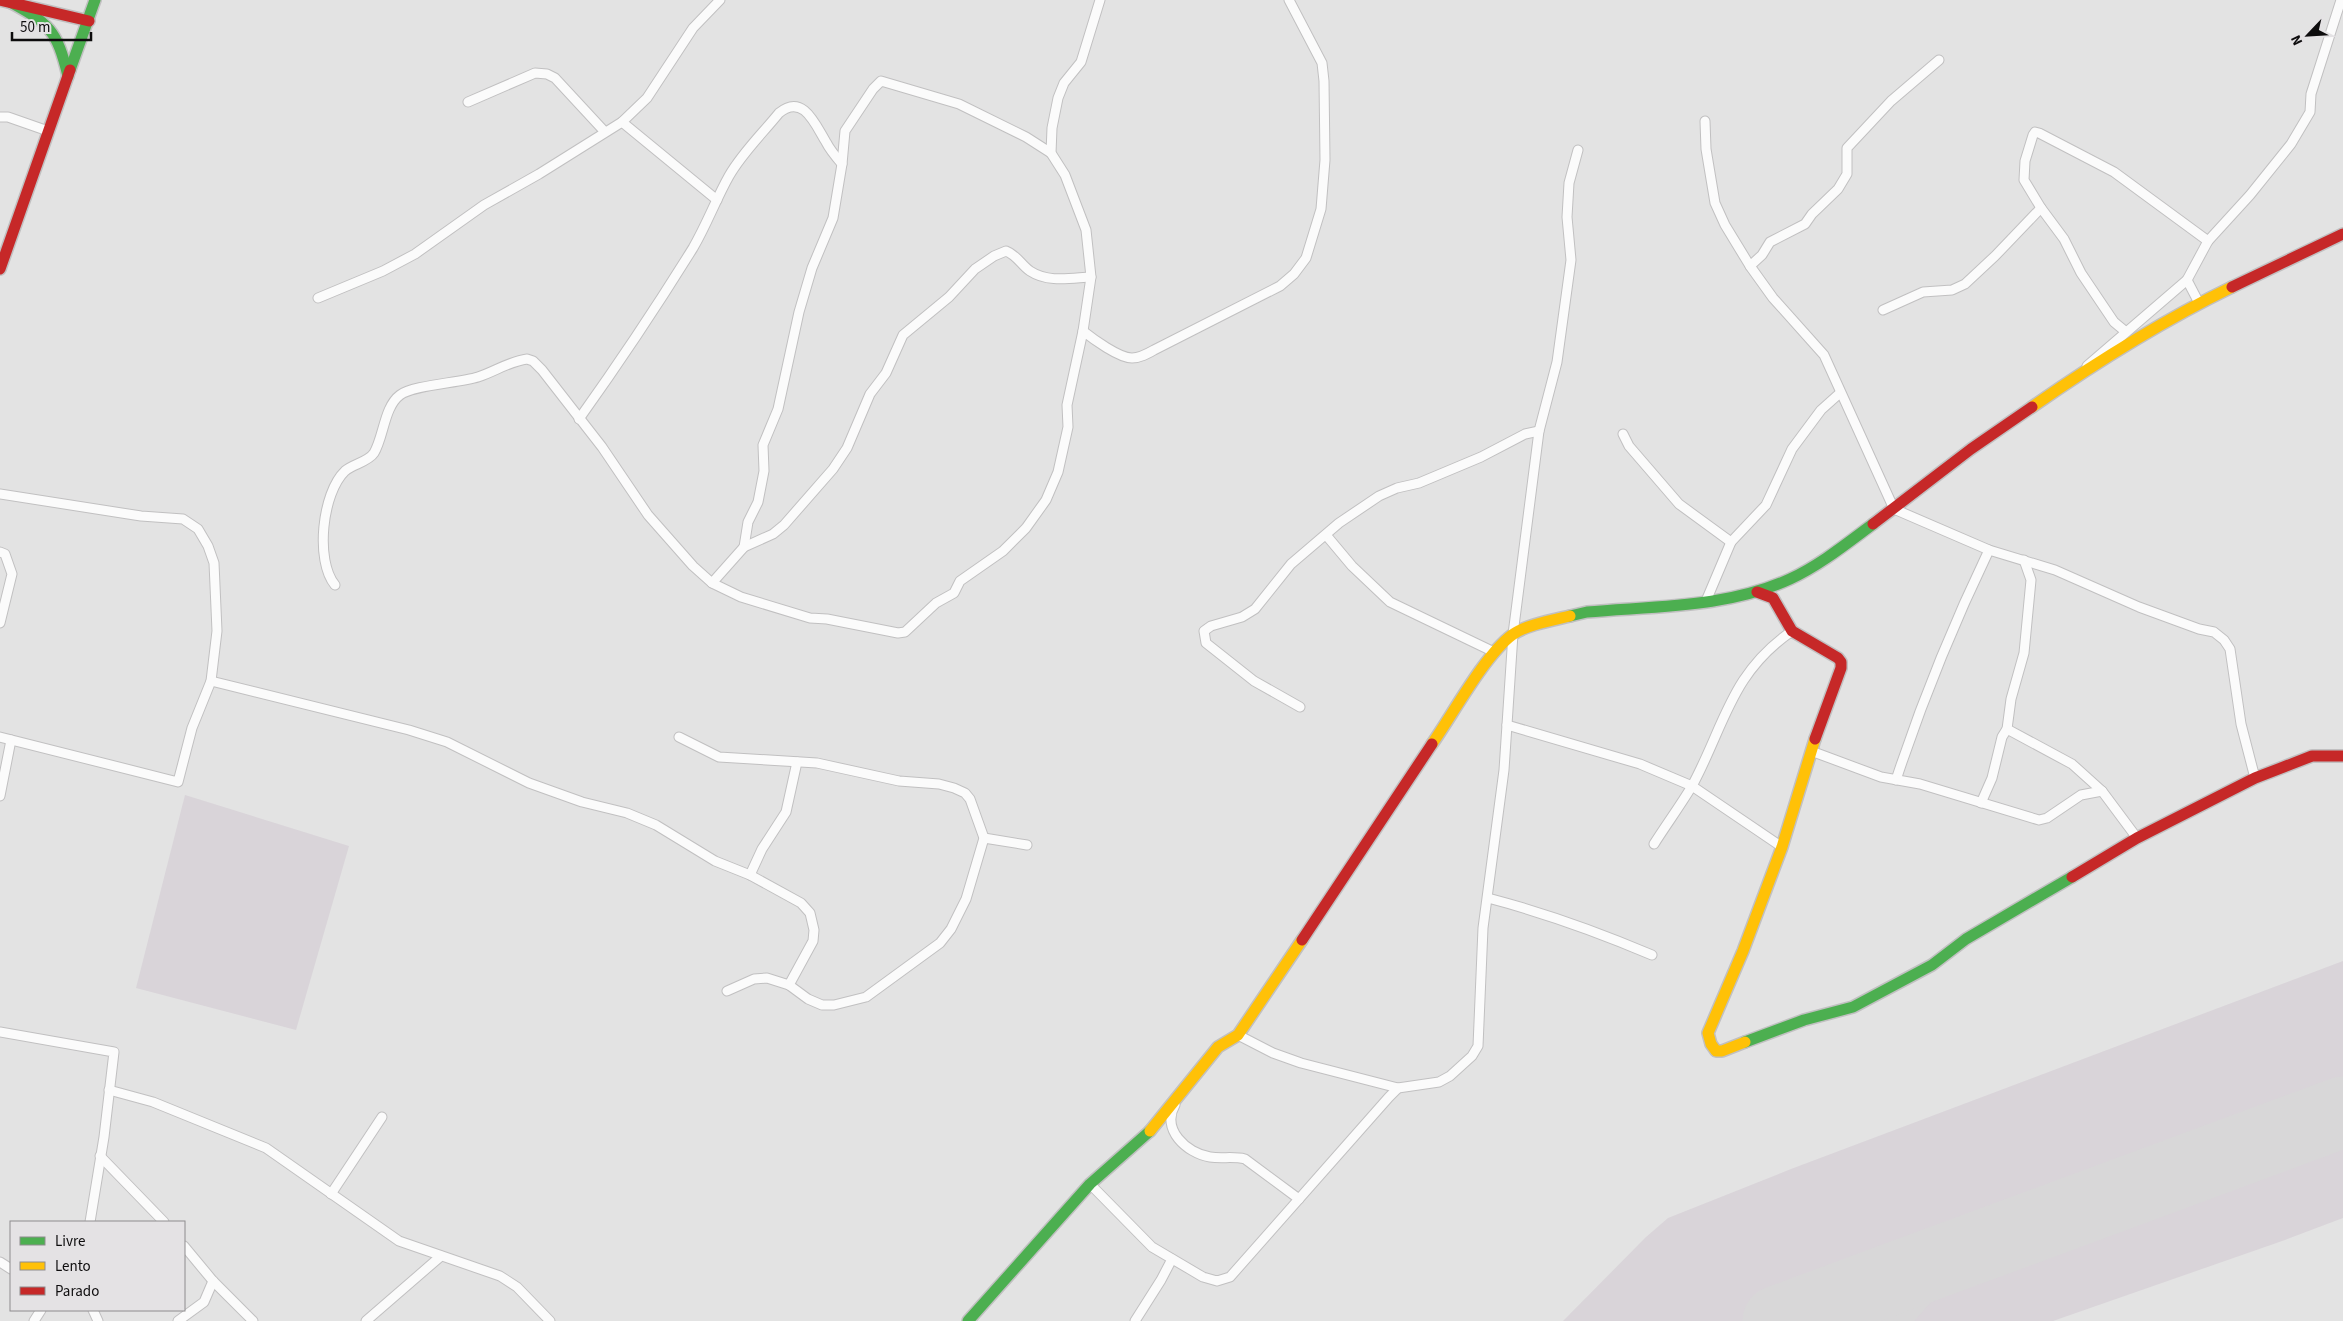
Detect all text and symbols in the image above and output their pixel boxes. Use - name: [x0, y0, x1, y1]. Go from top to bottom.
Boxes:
- scale bar: [12, 10, 91, 42]
- north arrow: [2283, 10, 2333, 60]
- text: 50 m: [20, 17, 50, 38]
- text: N: [2286, 32, 2308, 49]
- legend: [10, 1221, 185, 1311]
- text: Livre: [55, 1231, 85, 1252]
- text: Lento: [55, 1256, 91, 1277]
- text: Parado: [55, 1281, 99, 1302]

